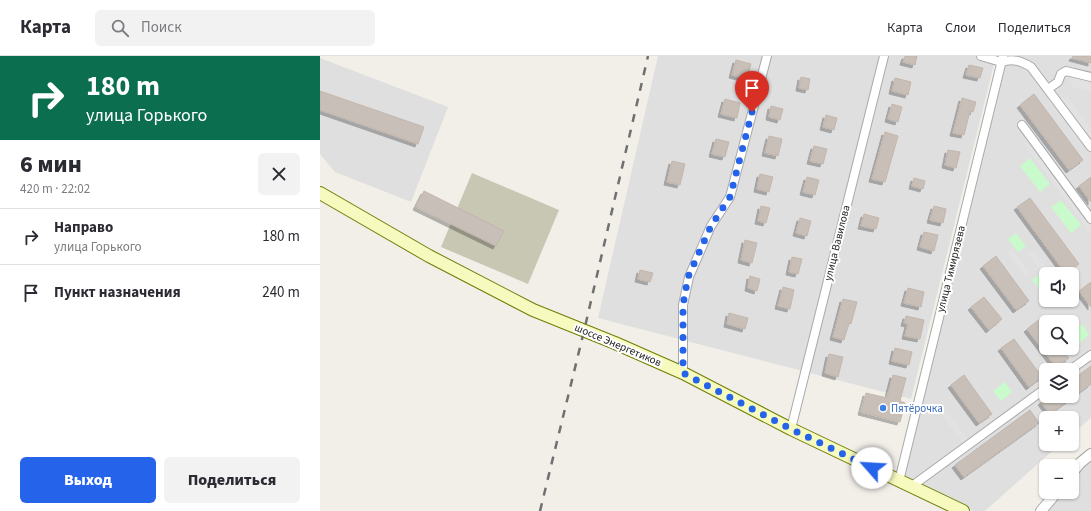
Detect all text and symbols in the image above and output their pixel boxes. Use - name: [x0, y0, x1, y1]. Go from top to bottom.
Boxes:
- search box: [95, 10, 375, 46]
- text: Карта: [20, 14, 71, 41]
- icon: search: [109, 17, 131, 39]
- text: Поиск: [141, 17, 182, 38]
- text: Карта: [887, 18, 923, 38]
- text: Слои: [945, 18, 976, 38]
- text: Поделиться: [998, 18, 1071, 38]
- text: 180 m: [86, 66, 160, 106]
- pin: [735, 71, 769, 112]
- icon: right: [20, 72, 72, 124]
- icon: arrive: [741, 77, 763, 99]
- text: улица Горького: [86, 103, 207, 128]
- text: 6 мин: [20, 147, 82, 182]
- button: close: [258, 153, 300, 195]
- text: 420 m · 22:02: [20, 180, 90, 198]
- street label: улица Вавилова: [820, 203, 854, 283]
- text: Направо: [54, 217, 113, 238]
- street label: улица Тимирязева: [933, 224, 969, 314]
- icon: right: [20, 226, 42, 248]
- text: 180 m: [262, 226, 300, 247]
- text: улица Горького: [54, 238, 142, 256]
- map controls: [1039, 267, 1079, 499]
- button: sound: [1039, 267, 1079, 307]
- icon: arrive: [20, 282, 42, 304]
- text: Пункт назначения: [54, 282, 181, 303]
- text: 240 m: [262, 282, 300, 303]
- button: search: [1039, 315, 1079, 355]
- street label: шоссе Энергетиков: [572, 320, 664, 370]
- button: layers: [1039, 363, 1079, 403]
- place label: Пятёрочка: [891, 401, 943, 416]
- marker: Пятёрочка: [878, 403, 888, 413]
- button: +: [1039, 411, 1079, 451]
- position arrow: [851, 447, 893, 489]
- button: Выход: [20, 457, 156, 503]
- button: Поделиться: [164, 457, 300, 503]
- button: −: [1039, 459, 1079, 499]

